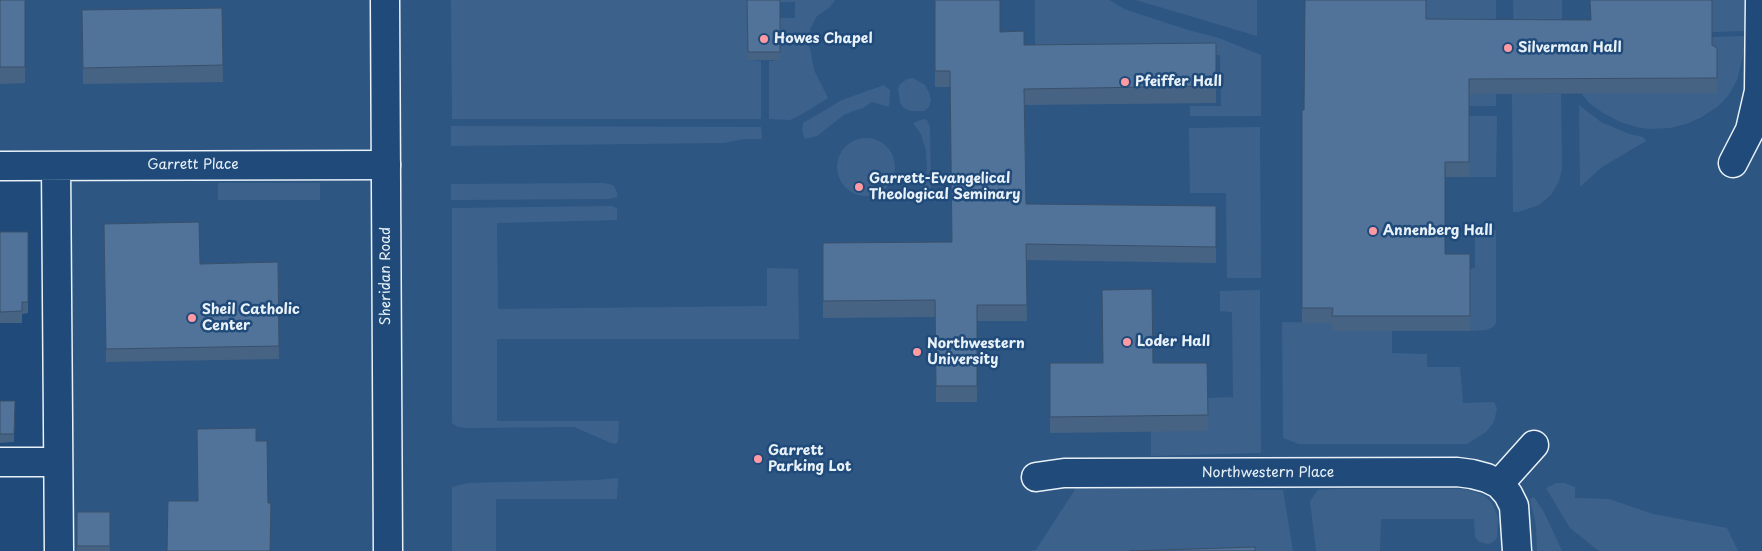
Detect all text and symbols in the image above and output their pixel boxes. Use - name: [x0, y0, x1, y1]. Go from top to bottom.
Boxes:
- place label: Howes Chapel: [774, 31, 872, 47]
- marker: Howes Chapel: [758, 33, 770, 45]
- place label: Silverman Hall: [1518, 40, 1621, 56]
- marker: Silverman Hall: [1502, 42, 1514, 54]
- place label: Pfeiffer Hall: [1135, 74, 1222, 90]
- marker: Pfeiffer Hall: [1119, 76, 1131, 88]
- street label: Garrett Place: [147, 157, 239, 173]
- place label: Garrett-Evangelical Theological Seminary: [869, 171, 1020, 203]
- marker: Garrett-Evangelical Theological Seminary: [853, 181, 865, 193]
- place label: Annenberg Hall: [1383, 223, 1492, 239]
- marker: Annenberg Hall: [1367, 225, 1379, 237]
- street label: Sheridan Road: [378, 227, 394, 325]
- place label: Sheil Catholic Center: [202, 302, 300, 334]
- marker: Sheil Catholic Center: [186, 312, 198, 324]
- place label: Loder Hall: [1137, 334, 1210, 350]
- place label: Northwestern University: [927, 336, 1025, 368]
- marker: Loder Hall: [1121, 336, 1133, 348]
- marker: Northwestern University: [911, 346, 923, 358]
- place label: Garrett Parking Lot: [768, 443, 852, 476]
- marker: Garrett Parking Lot: [752, 453, 764, 465]
- street label: Northwestern Place: [1202, 465, 1334, 481]

